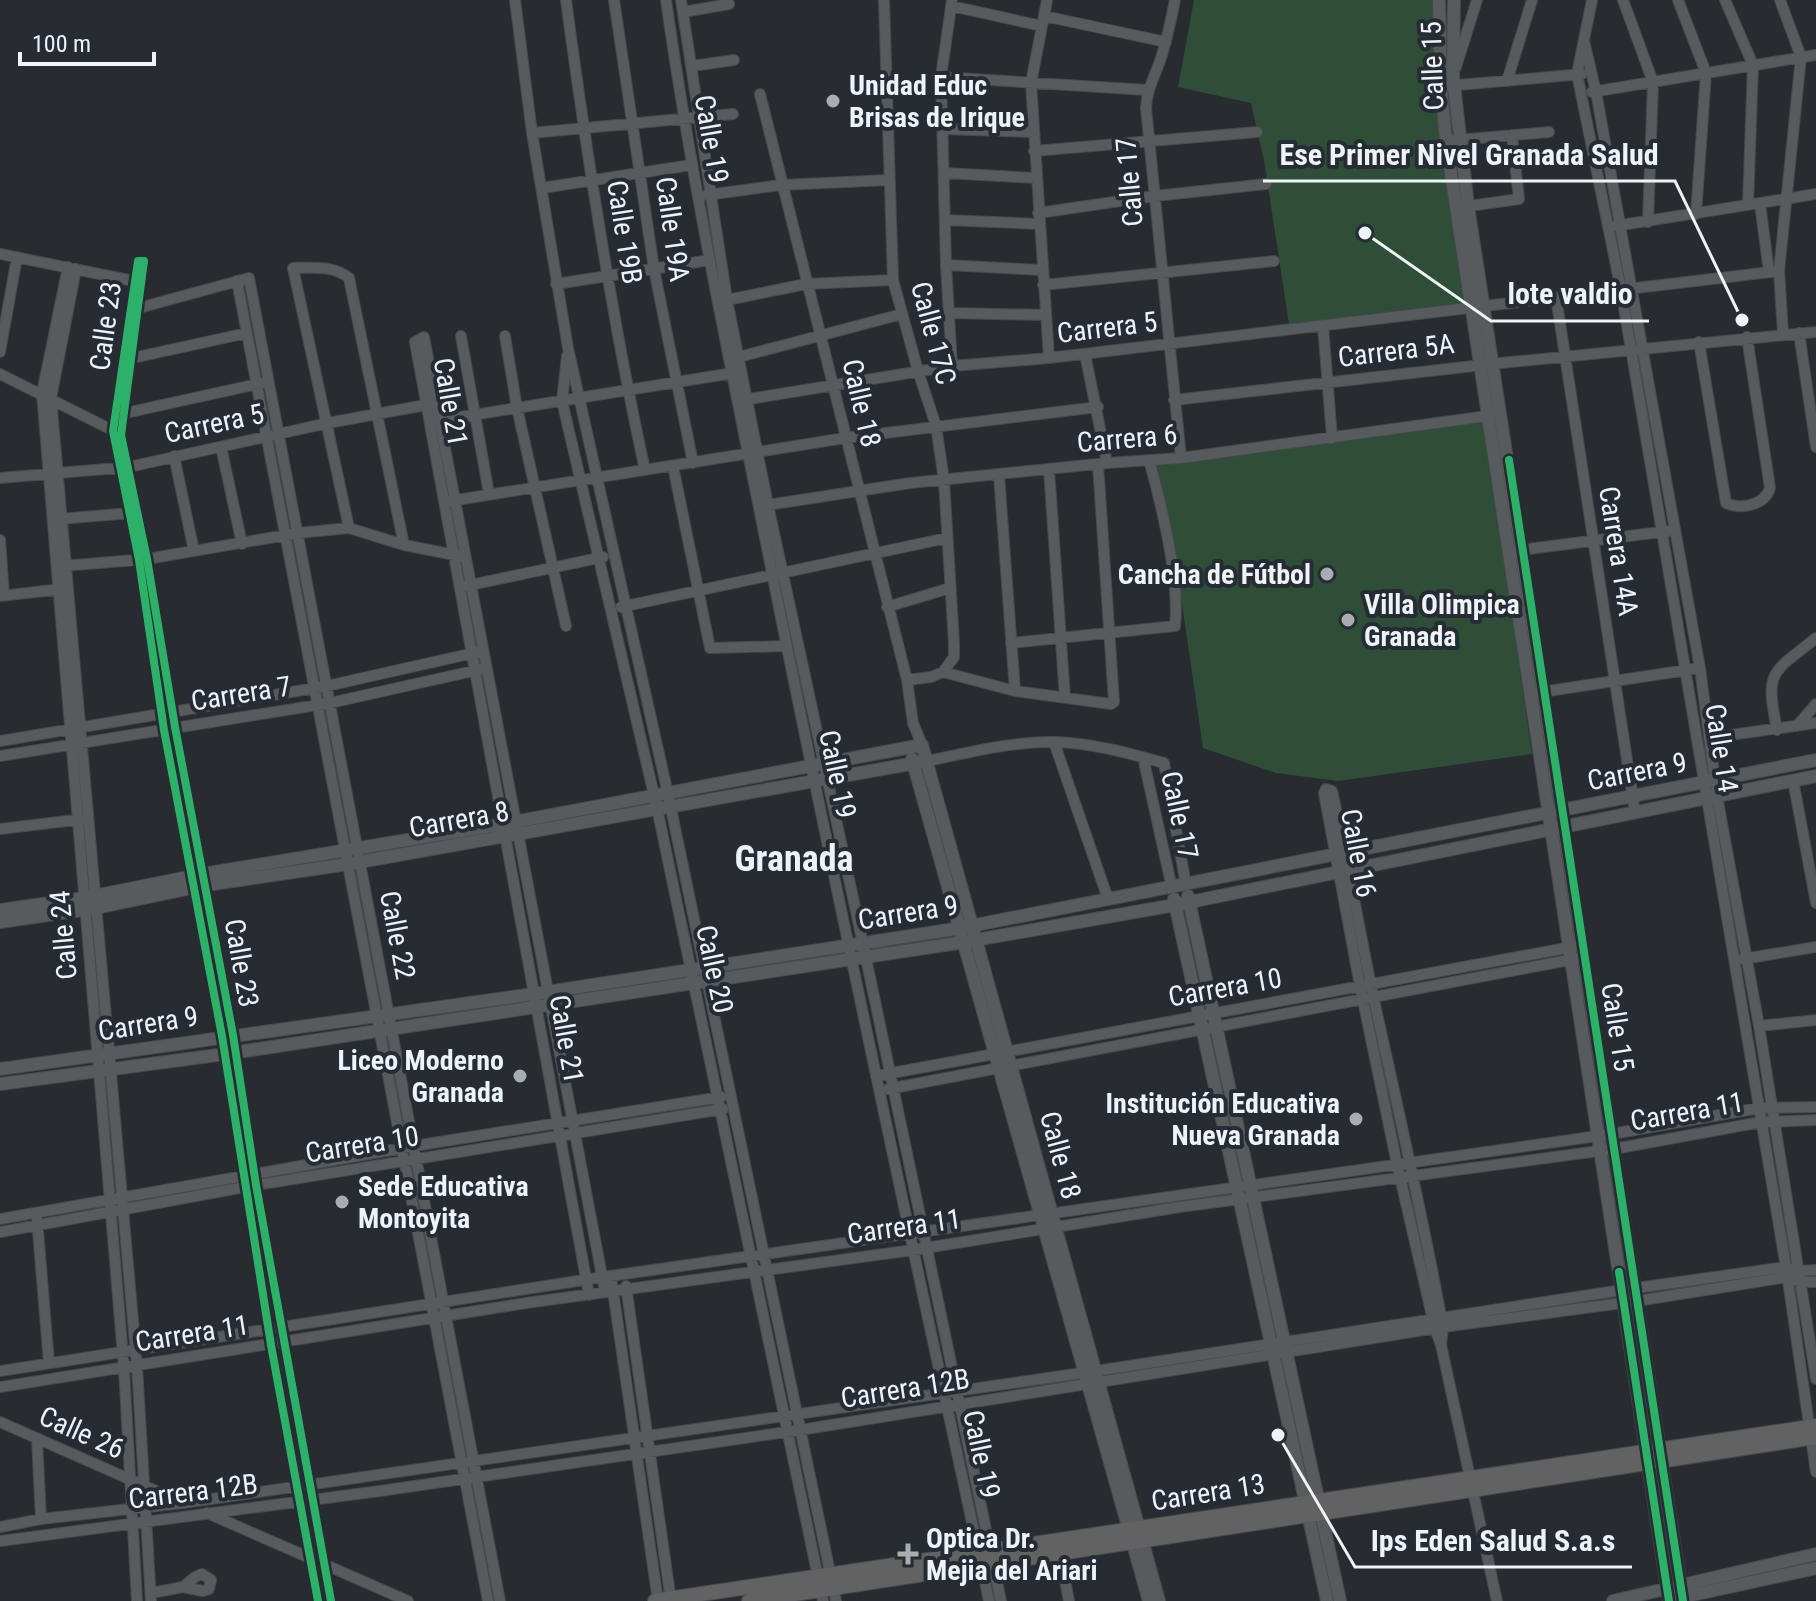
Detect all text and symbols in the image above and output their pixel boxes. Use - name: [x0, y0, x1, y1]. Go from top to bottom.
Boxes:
- scale bar: [20, 16, 154, 66]
- street label: Calle 15: [1414, 21, 1451, 111]
- text: 100 m: [32, 30, 91, 58]
- place label: Unidad Educ Brisas de Irique: [849, 69, 1025, 134]
- street label: Calle 19: [688, 92, 736, 186]
- marker: Unidad Educ Brisas de Irique: [824, 92, 842, 110]
- callout: Ese Primer Nivel Granada Salud: [1263, 127, 1675, 181]
- street label: Calle 17: [1109, 136, 1150, 228]
- text: Ese Primer Nivel Granada Salud: [1279, 137, 1659, 172]
- street label: Calle 19A: [649, 175, 696, 284]
- street label: Calle 19B: [600, 178, 649, 286]
- callout: lote valdio: [1491, 267, 1649, 321]
- text: lote valdio: [1507, 276, 1633, 311]
- street label: Calle 17C: [904, 278, 963, 388]
- street label: Calle 23: [83, 280, 128, 373]
- street label: Carrera 5: [1055, 305, 1159, 350]
- street label: Carrera 5A: [1336, 327, 1456, 374]
- street label: Calle 21: [427, 355, 475, 449]
- street label: Calle 18: [835, 356, 888, 450]
- street label: Carrera 5: [161, 397, 267, 450]
- street label: Carrera 6: [1075, 418, 1179, 459]
- street label: Carrera 14A: [1592, 484, 1645, 618]
- place label: Cancha de Fútbol: [1118, 558, 1311, 591]
- marker: Cancha de Fútbol: [1318, 565, 1336, 583]
- place label: Villa Olimpica Granada: [1364, 588, 1520, 653]
- marker: Villa Olimpica Granada: [1339, 611, 1357, 629]
- street label: Carrera 7: [189, 669, 293, 718]
- street label: Calle 14: [1698, 701, 1745, 795]
- street label: Calle 19: [812, 727, 863, 821]
- street label: Carrera 9: [1584, 746, 1690, 797]
- street label: Calle 17: [1154, 768, 1205, 862]
- street label: Carrera 8: [407, 794, 512, 844]
- street label: Calle 16: [1334, 806, 1383, 900]
- district label: Granada: [735, 838, 853, 880]
- street label: Calle 22: [373, 888, 422, 982]
- street label: Carrera 9: [856, 888, 960, 937]
- street label: Calle 24: [43, 889, 84, 981]
- street label: Calle 23: [218, 916, 266, 1010]
- street label: Calle 20: [689, 922, 740, 1016]
- street label: Carrera 10: [1166, 961, 1284, 1014]
- street label: Calle 15: [1594, 980, 1641, 1074]
- street label: Calle 21: [543, 992, 591, 1086]
- street label: Carrera 9: [96, 999, 200, 1048]
- place label: Liceo Moderno Granada: [337, 1044, 504, 1109]
- marker: Liceo Moderno Granada: [511, 1067, 529, 1085]
- street label: Carrera 11: [1628, 1085, 1746, 1138]
- place label: Institución Educativa Nueva Granada: [1105, 1087, 1340, 1152]
- street label: Calle 18: [1033, 1108, 1088, 1203]
- marker: Institución Educativa Nueva Granada: [1347, 1110, 1365, 1128]
- street label: Carrera 10: [303, 1119, 421, 1170]
- place label: Sede Educativa Montoyita: [358, 1170, 529, 1235]
- marker: Sede Educativa Montoyita: [333, 1193, 351, 1211]
- street label: Carrera 11: [845, 1202, 963, 1251]
- street label: Carrera 11: [133, 1308, 251, 1359]
- street label: Carrera 12B: [838, 1362, 972, 1415]
- street label: Calle 26: [34, 1399, 129, 1466]
- street label: Calle 19: [956, 1407, 1007, 1501]
- street label: Carrera 12B: [127, 1467, 260, 1516]
- street label: Carrera 13: [1149, 1467, 1267, 1518]
- callout: Ips Eden Salud S.a.s: [1355, 1513, 1632, 1567]
- place label: Optica Dr. Mejia del Ariari: [926, 1522, 1098, 1587]
- text: Ips Eden Salud S.a.s: [1371, 1523, 1615, 1558]
- marker: Optica Dr. Mejia del Ariari: [897, 1543, 919, 1565]

